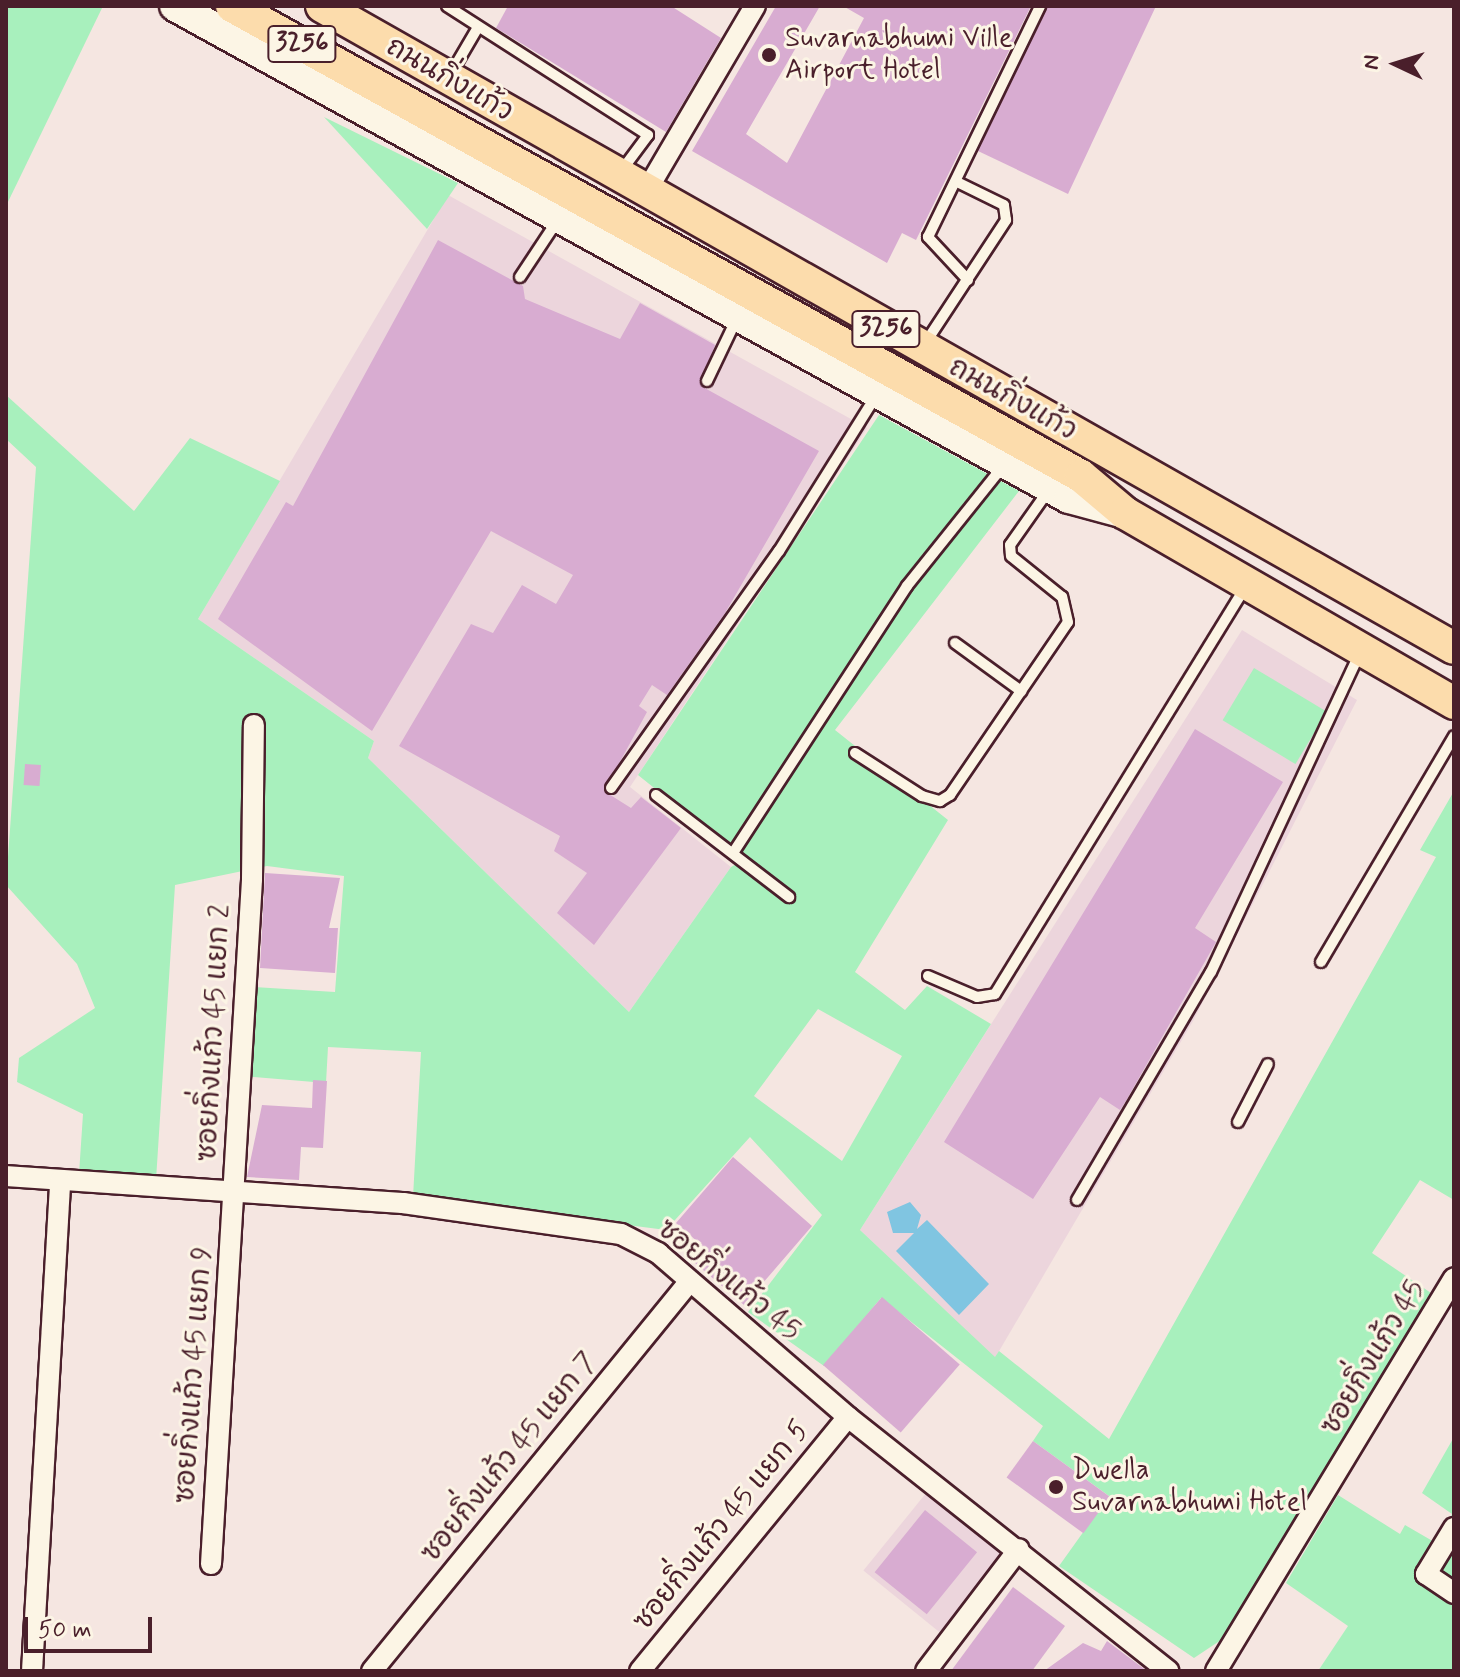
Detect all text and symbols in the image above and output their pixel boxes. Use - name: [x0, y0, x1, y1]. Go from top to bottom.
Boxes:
- road number: 3256: [266, 22, 338, 66]
- place label: Suvarnabhumi Ville Airport Hotel: [785, 22, 1012, 88]
- north arrow: [1356, 24, 1436, 104]
- street label: ถนนกิ่งแก้ว: [380, 30, 518, 130]
- marker: Suvarnabhumi Ville Airport Hotel: [760, 46, 778, 64]
- text: N: [1358, 54, 1387, 71]
- road number: 3256: [850, 307, 922, 351]
- street label: ถนนกิ่งแก้ว: [942, 351, 1082, 449]
- street label: ซอยกิ่งแก้ว 45 แยก 2: [191, 904, 239, 1162]
- street label: ซอยกิ่งแก้ว 45: [650, 1213, 806, 1349]
- street label: ซอยกิ่งแก้ว 45 แยก 9: [169, 1246, 221, 1504]
- street label: ซอยกิ่งแก้ว 45: [1315, 1275, 1433, 1441]
- street label: ซอยกิ่งแก้ว 45 แยก 7: [415, 1346, 605, 1570]
- street label: ซอยกิ่งแก้ว 45 แยก 5: [627, 1414, 817, 1638]
- place label: Dwella Suvarnabhumi Hotel: [1072, 1454, 1306, 1520]
- marker: Dwella Suvarnabhumi Hotel: [1047, 1478, 1065, 1496]
- scale bar: [28, 1601, 156, 1651]
- text: 50 m: [38, 1615, 92, 1646]

